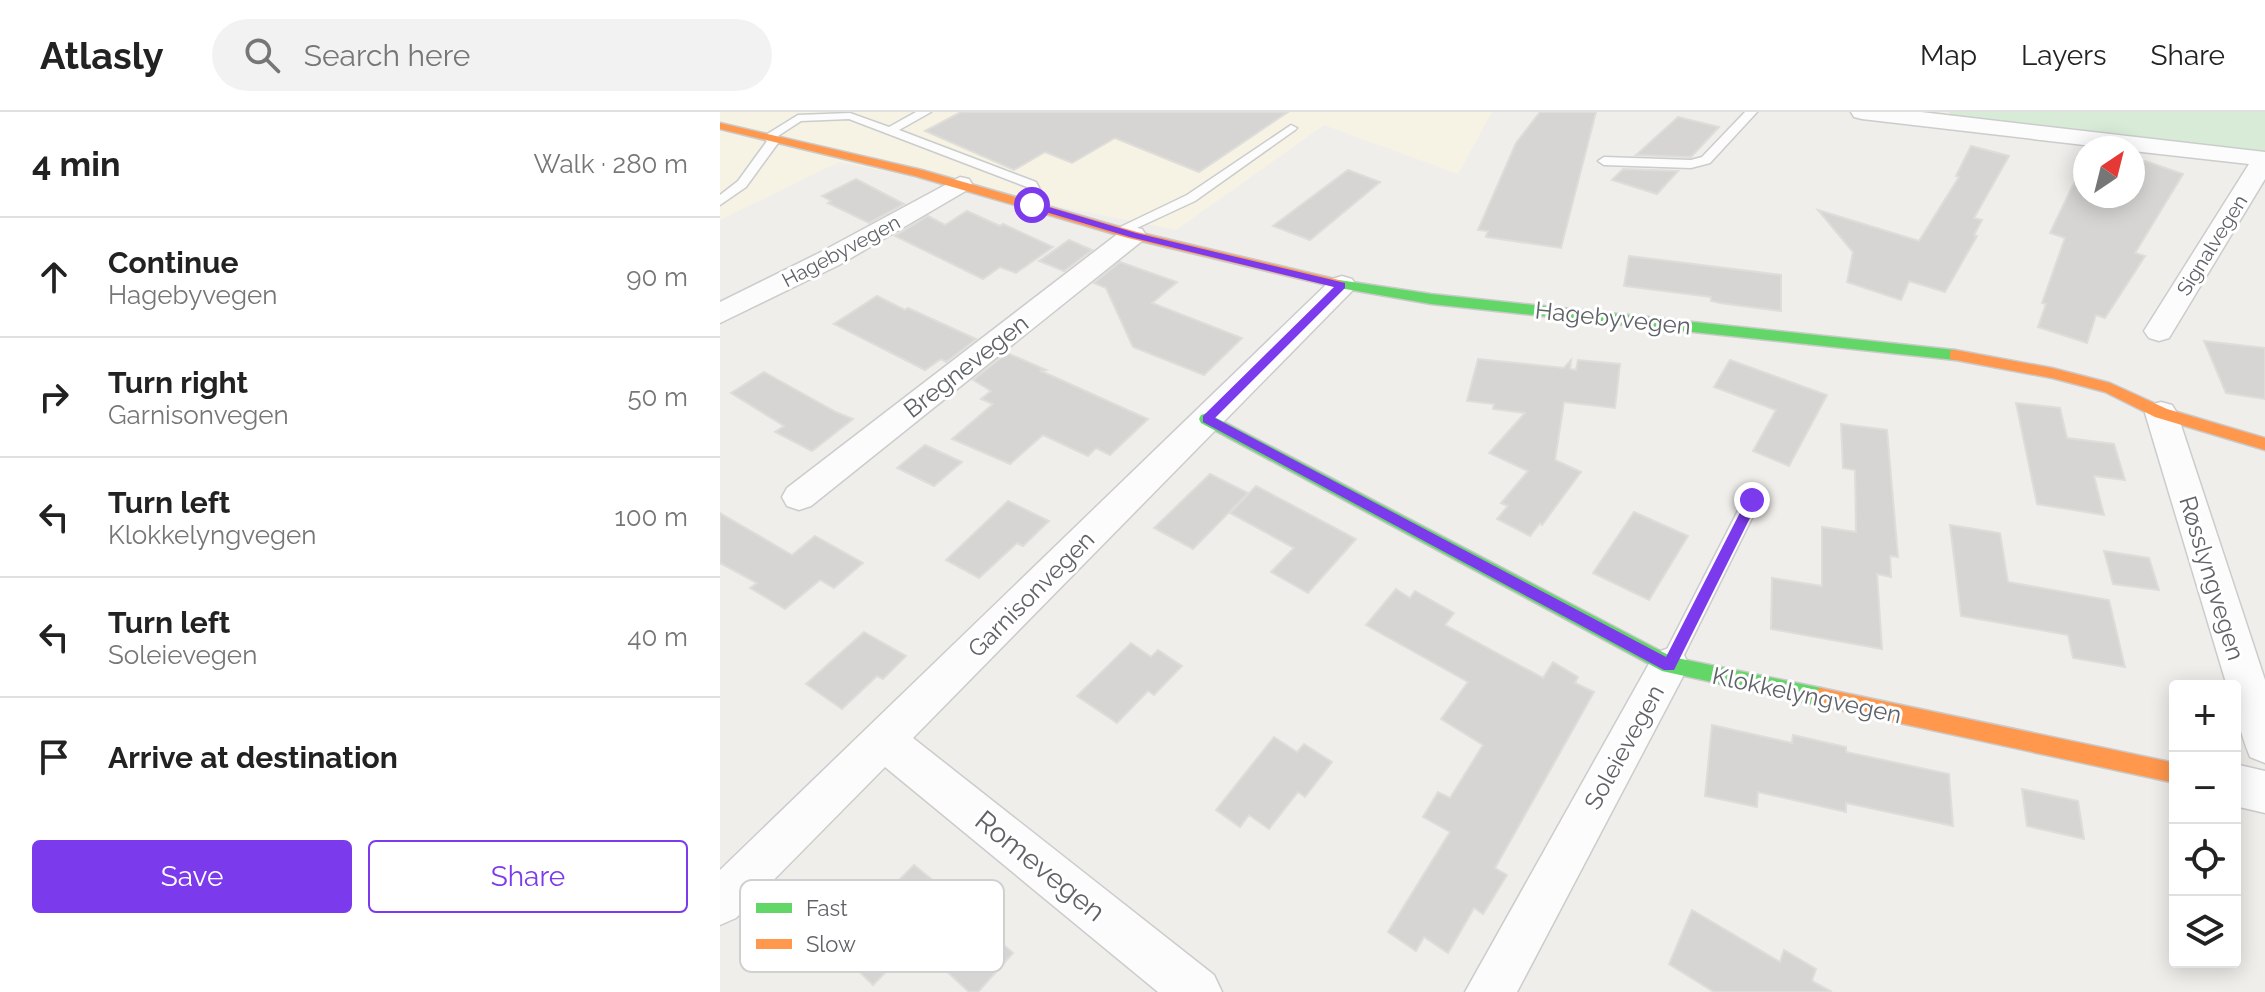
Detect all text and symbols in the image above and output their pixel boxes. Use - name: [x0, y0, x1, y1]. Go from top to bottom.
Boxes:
- search box: [212, 19, 772, 91]
- text: Atlasly: [40, 33, 164, 78]
- icon: search: [240, 33, 284, 77]
- text: Search here: [304, 38, 470, 73]
- text: Map: [1920, 39, 1977, 72]
- text: Layers: [2021, 39, 2107, 72]
- text: Share: [2151, 39, 2225, 72]
- north arrow: [2073, 136, 2145, 208]
- text: 4 min: [32, 144, 120, 184]
- text: Walk · 280 m: [534, 149, 688, 179]
- route start: [1014, 187, 1050, 223]
- street label: Signalvegen: [2172, 190, 2252, 300]
- street label: Hagebyvegen: [778, 210, 904, 292]
- text: Continue: [108, 245, 239, 280]
- icon: ahead: [32, 255, 76, 299]
- text: 90 m: [626, 262, 688, 292]
- text: Hagebyvegen: [108, 280, 277, 310]
- street label: Hagebyvegen: [1534, 295, 1692, 341]
- street label: Bregnevegen: [898, 308, 1034, 424]
- text: Turn right: [108, 365, 248, 400]
- icon: right: [32, 375, 76, 419]
- text: 50 m: [627, 382, 688, 412]
- text: Garnisonvegen: [108, 400, 289, 430]
- route end: [1734, 482, 1770, 518]
- text: Turn left: [108, 485, 230, 520]
- street label: Røsslyngvegen: [2173, 492, 2251, 664]
- icon: left: [32, 495, 76, 539]
- text: 100 m: [615, 502, 688, 532]
- text: Klokkelyngvegen: [108, 520, 316, 550]
- street label: Garnisonvegen: [962, 525, 1100, 663]
- text: Turn left: [108, 605, 230, 640]
- icon: left: [32, 615, 76, 659]
- text: 40 m: [627, 622, 688, 652]
- text: Soleievegen: [108, 640, 257, 670]
- street label: Klokkelyngvegen: [1710, 661, 1904, 729]
- street label: Soleievegen: [1578, 680, 1670, 814]
- map controls: [2169, 680, 2241, 968]
- button: +: [2169, 680, 2241, 752]
- icon: arrive: [32, 735, 76, 779]
- text: Arrive at destination: [108, 740, 398, 775]
- button: −: [2169, 752, 2241, 824]
- street label: Romevegen: [969, 804, 1111, 928]
- button: locate: [2169, 824, 2241, 896]
- button: Save: [32, 840, 352, 913]
- button: Share: [368, 840, 688, 913]
- legend: [740, 880, 1004, 972]
- text: Fast: [806, 895, 848, 921]
- button: layers: [2169, 896, 2241, 968]
- text: Slow: [806, 931, 856, 957]

